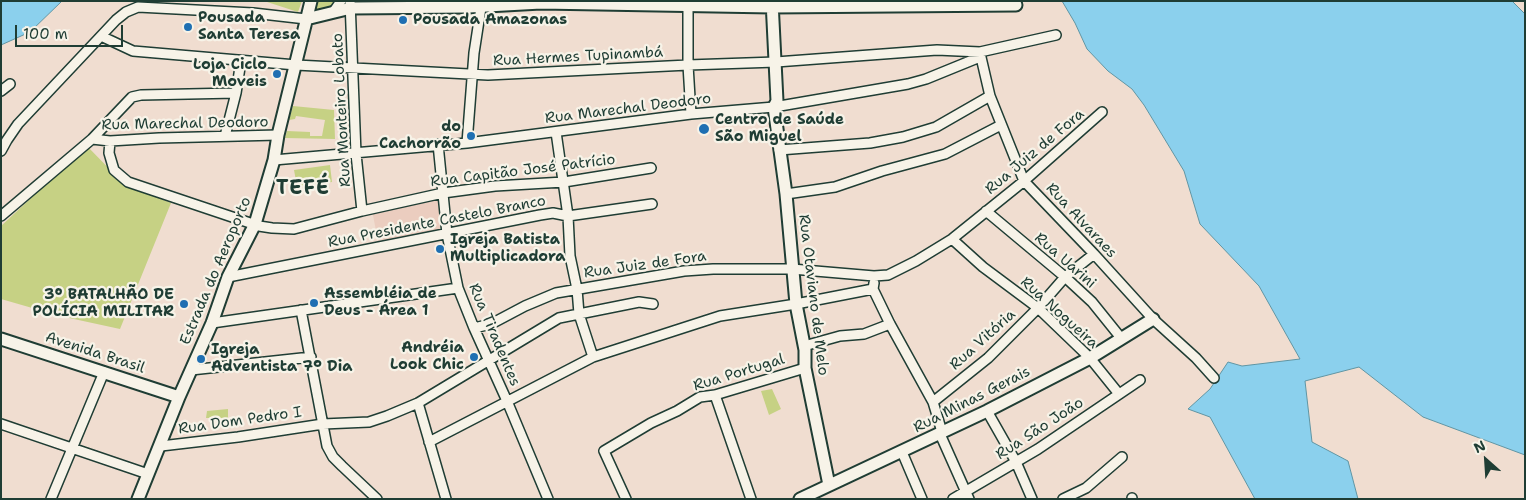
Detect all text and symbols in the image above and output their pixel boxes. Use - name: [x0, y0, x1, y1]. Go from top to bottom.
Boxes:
- place label: Pousada Santa Teresa: [198, 9, 300, 44]
- place label: Pousada Amazonas: [413, 11, 567, 29]
- marker: Pousada Amazonas: [397, 14, 409, 26]
- scale bar: [18, 15, 125, 47]
- marker: Pousada Santa Teresa: [182, 21, 194, 33]
- text: 100 m: [23, 24, 68, 44]
- street label: Rua Monteiro Lobato: [329, 33, 355, 187]
- street label: Rua Hermes Tupinambá: [492, 44, 664, 70]
- place label: Loja Ciclo Moveis: [193, 56, 267, 91]
- marker: Loja Ciclo Moveis: [271, 68, 283, 80]
- street label: Rua Marechal Deodoro: [544, 90, 712, 128]
- street label: Rua Juiz de Fora: [982, 105, 1088, 199]
- place label: Centro de Saúde São Miguel: [715, 111, 844, 146]
- street label: Rua Marechal Deodoro: [101, 114, 269, 134]
- place label: do Cachorrão: [379, 118, 461, 153]
- marker: Centro de Saúde São Miguel: [697, 122, 711, 136]
- marker: do Cachorrão: [465, 130, 477, 142]
- street label: Rua Capitão José Patrício: [430, 151, 616, 191]
- district label: TEFÉ: [275, 177, 331, 201]
- street label: Rua Alvaraes: [1042, 180, 1120, 262]
- street label: Rua Presidente Castelo Branco: [327, 192, 547, 252]
- street label: Estrada do Aeroporto: [177, 194, 255, 348]
- street label: Rua Otaviano de Melo: [794, 213, 832, 377]
- street label: Rua Uarini: [1030, 229, 1100, 293]
- place label: Igreja Batista Multiplicadora: [450, 231, 566, 266]
- marker: Igreja Batista Multiplicadora: [434, 243, 446, 255]
- street label: Rua Juiz de Fora: [583, 247, 707, 283]
- street label: Rua Nogueira: [1016, 273, 1102, 353]
- street label: Rua Tiradentes: [464, 281, 524, 389]
- place label: Assembléia de Deus - Área 1: [324, 285, 437, 320]
- place label: 3º BATALHÃO DE POLÍCIA MILITAR: [33, 286, 174, 321]
- marker: Assembléia de Deus - Área 1: [308, 297, 320, 309]
- marker: 3º BATALHÃO DE POLÍCIA MILITAR: [178, 298, 190, 310]
- street label: Rua Vitória: [946, 306, 1020, 374]
- street label: Avenida Brasil: [43, 328, 147, 378]
- place label: Andréia Look Chic: [390, 339, 464, 374]
- place label: Igreja Adventista 7° Dia: [211, 341, 352, 376]
- marker: Andréia Look Chic: [468, 351, 480, 363]
- street label: Rua Portugal: [691, 351, 787, 395]
- marker: Igreja Adventista 7° Dia: [195, 353, 207, 365]
- street label: Rua Minas Gerais: [911, 363, 1033, 437]
- street label: Rua São João: [993, 394, 1087, 464]
- street label: Rua Dom Pedro I: [177, 403, 303, 439]
- north arrow: [1461, 435, 1511, 485]
- text: N: [1470, 436, 1488, 457]

